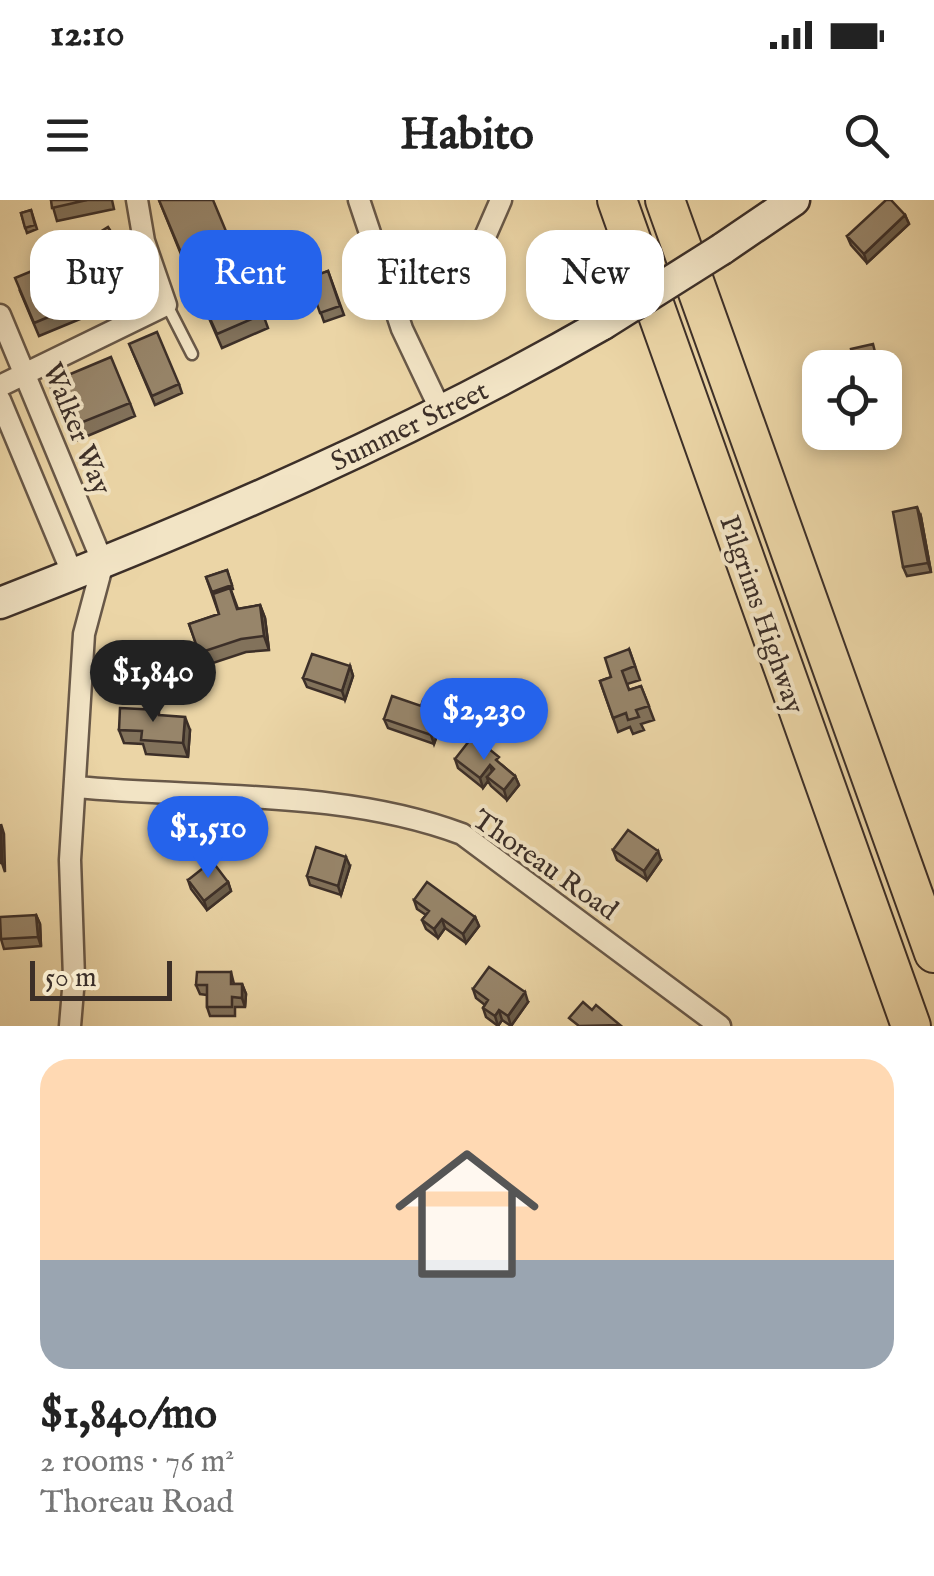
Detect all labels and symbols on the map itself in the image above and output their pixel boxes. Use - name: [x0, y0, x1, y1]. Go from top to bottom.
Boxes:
- street label: Walker Way: [33, 358, 118, 500]
- street label: Summer Street: [326, 374, 495, 480]
- street label: Pilgrims Highway: [710, 511, 811, 719]
- pin: $1,840: [72, 640, 234, 725]
- pin: $2,230: [403, 678, 565, 763]
- pin: $1,510: [127, 796, 289, 881]
- street label: Thoreau Road: [465, 803, 624, 929]
- scale bar: [30, 956, 172, 1000]

